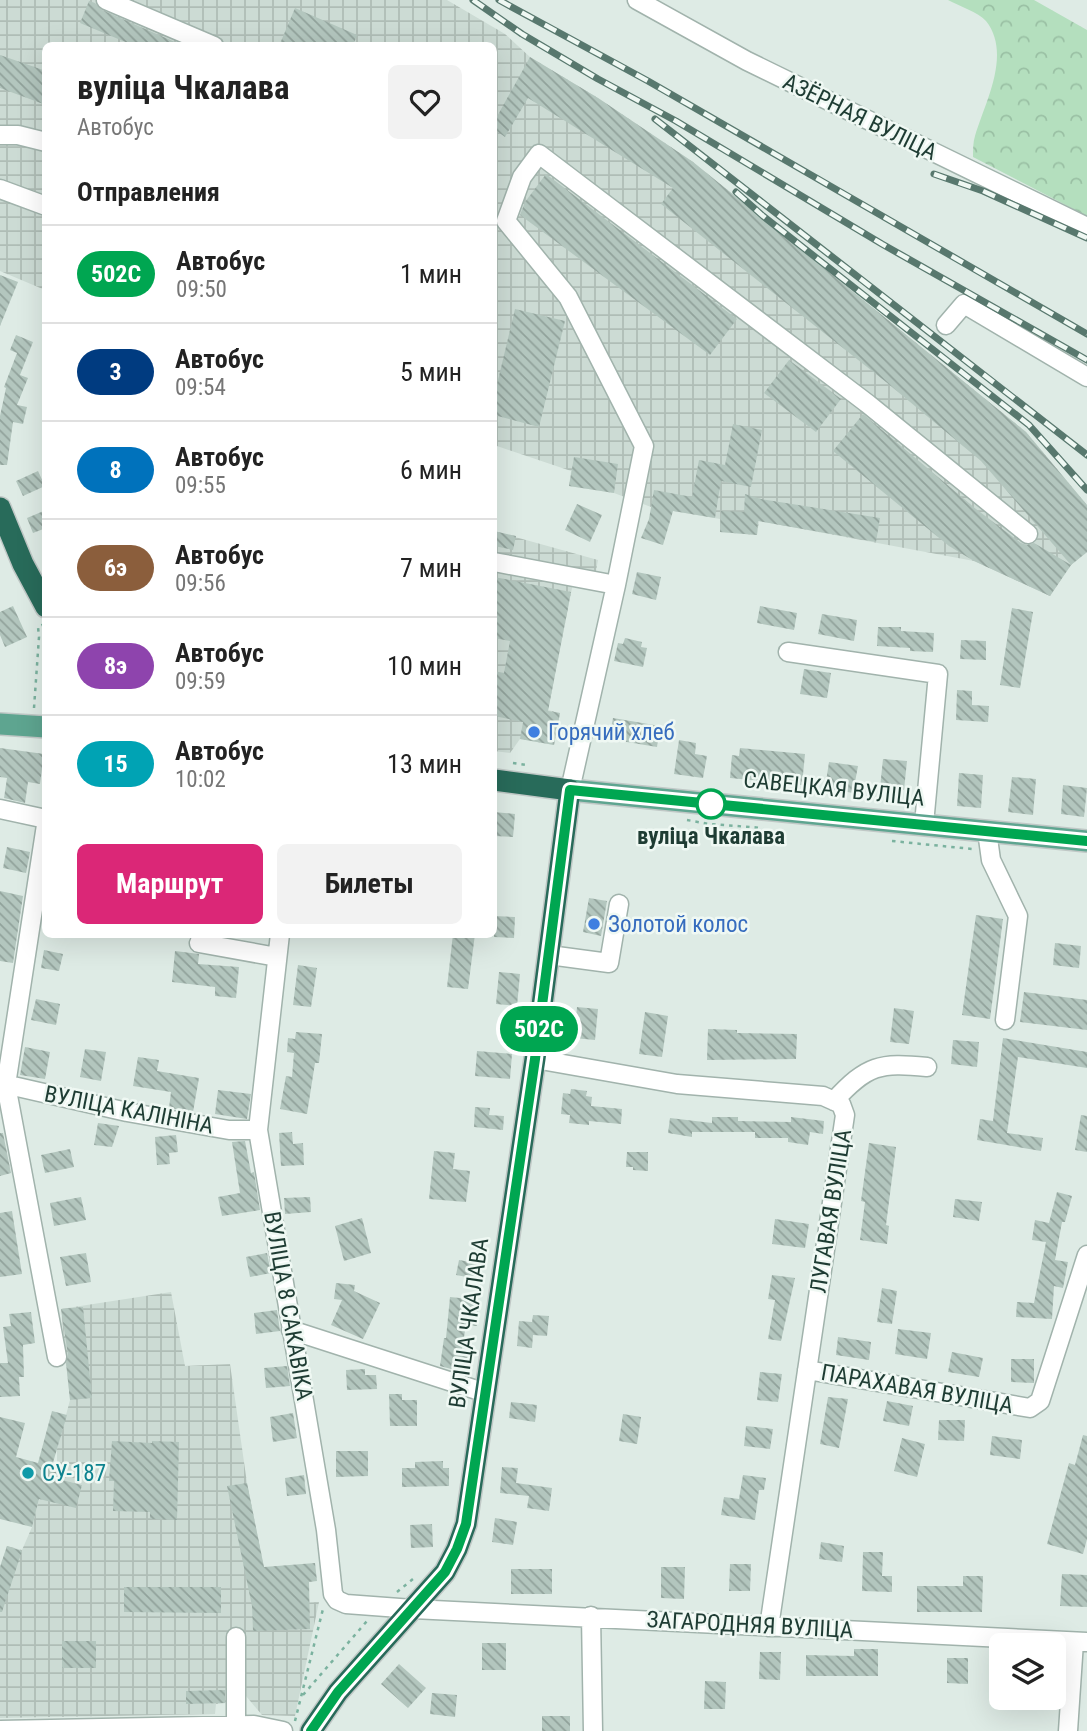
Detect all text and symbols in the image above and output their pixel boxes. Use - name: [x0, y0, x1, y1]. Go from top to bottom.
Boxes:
- button: heart: [388, 65, 462, 139]
- text: вуліца Чкалава: [77, 68, 290, 107]
- street label: АЗЁРНАЯ ВУЛІЦА: [779, 68, 941, 166]
- text: Автобус: [77, 114, 154, 141]
- text: Отправления: [77, 177, 220, 207]
- text: Автобус: [176, 246, 265, 276]
- text: 1 мин: [400, 259, 462, 289]
- text: 502С: [91, 260, 141, 288]
- text: 09:50: [176, 276, 227, 303]
- text: Автобус: [175, 344, 264, 374]
- text: 5 мин: [400, 357, 462, 387]
- text: 3: [109, 358, 122, 386]
- text: 09:54: [175, 374, 226, 401]
- text: Автобус: [175, 442, 264, 472]
- text: 6 мин: [400, 455, 462, 485]
- text: 8: [109, 456, 122, 484]
- text: 09:55: [175, 472, 226, 499]
- text: Автобус: [175, 540, 264, 570]
- text: 7 мин: [400, 553, 462, 583]
- text: 6э: [104, 554, 127, 582]
- text: 09:56: [175, 570, 226, 597]
- text: Автобус: [175, 638, 264, 668]
- text: 10 мин: [387, 651, 462, 681]
- text: 8э: [104, 652, 127, 680]
- text: 09:59: [175, 668, 226, 695]
- place label: Горячий хлеб: [548, 719, 675, 746]
- marker: Горячий хлеб: [526, 724, 542, 740]
- text: Автобус: [175, 736, 264, 766]
- text: 13 мин: [387, 749, 462, 779]
- text: 15: [103, 750, 128, 778]
- text: 10:02: [175, 766, 226, 793]
- street label: САВЕЦКАЯ ВУЛІЦА: [742, 766, 926, 812]
- marker: вуліца Чкалава: [696, 789, 726, 819]
- place label: вуліца Чкалава: [637, 823, 785, 850]
- button: Маршрут: [77, 844, 263, 924]
- button: Билеты: [277, 844, 462, 924]
- place label: Золотой колос: [608, 911, 748, 938]
- marker: Золотой колос: [586, 916, 602, 932]
- line badge: 502С: [490, 1006, 588, 1052]
- text: 502С: [514, 1015, 564, 1043]
- street label: ВУЛІЦА КАЛІНІНА: [42, 1080, 216, 1140]
- street label: ЛУГАВАЯ ВУЛІЦА: [805, 1127, 857, 1295]
- street label: ВУЛІЦА 8 САКАВІКА: [258, 1209, 318, 1403]
- street label: ВУЛІЦА ЧКАЛАВА: [444, 1236, 494, 1410]
- street label: ПАРАХАВАЯ ВУЛІЦА: [819, 1359, 1015, 1419]
- place label: СУ-187: [42, 1460, 106, 1487]
- marker: СУ-187: [20, 1465, 36, 1481]
- street label: ЗАГАРОДНЯЯ ВУЛІЦА: [646, 1606, 854, 1644]
- map controls: [989, 1633, 1066, 1710]
- button: layers: [989, 1633, 1066, 1710]

